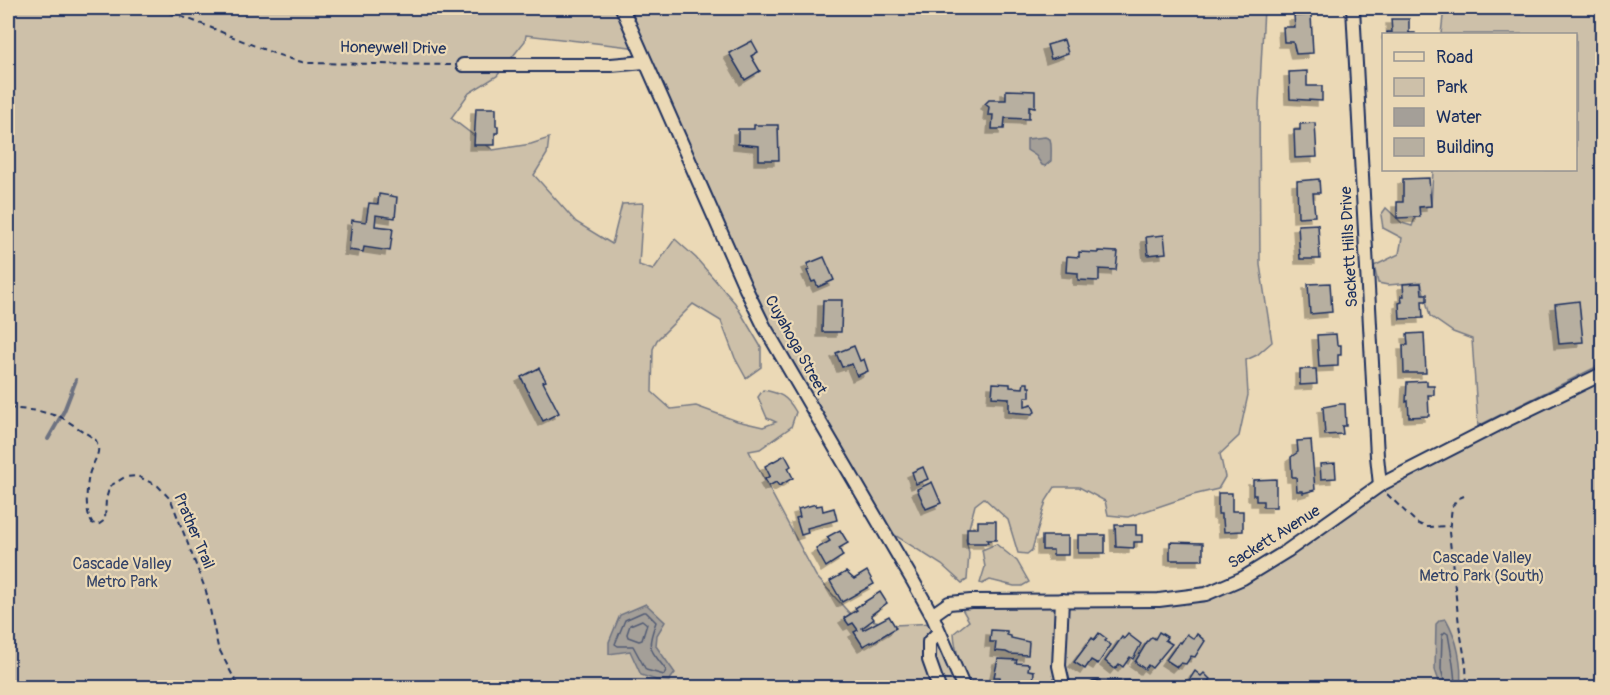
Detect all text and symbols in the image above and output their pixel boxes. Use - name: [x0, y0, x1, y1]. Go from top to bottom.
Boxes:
- legend: [1382, 33, 1577, 171]
- street label: Honeywell Drive: [340, 37, 446, 59]
- text: Road: [1436, 46, 1473, 69]
- text: Park: [1436, 76, 1468, 99]
- text: Water: [1436, 106, 1482, 129]
- text: Building: [1436, 136, 1494, 159]
- street label: Sackett Hills Drive: [1336, 186, 1362, 308]
- street label: Cuyahoga Street: [760, 292, 832, 399]
- street label: Prather Trail: [169, 490, 219, 572]
- street label: Sackett Avenue: [1224, 501, 1324, 573]
- park label: Cascade Valley Metro Park (South): [1419, 548, 1545, 586]
- park label: Cascade Valley Metro Park: [73, 554, 172, 592]

